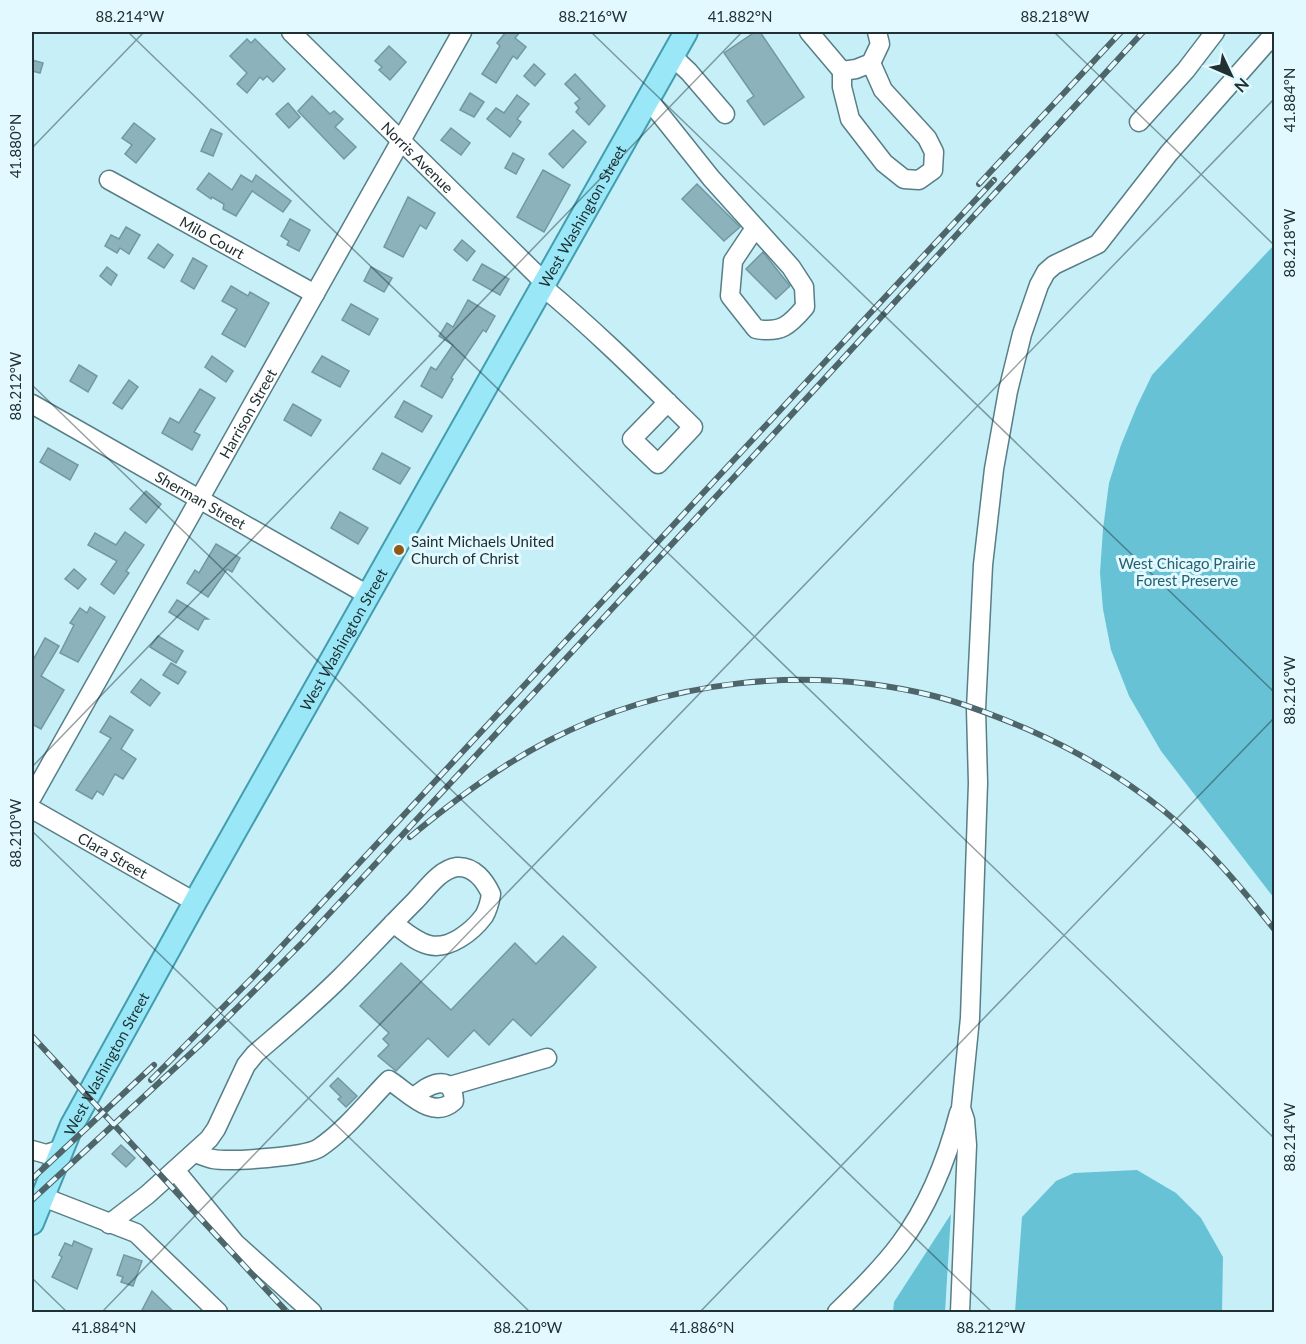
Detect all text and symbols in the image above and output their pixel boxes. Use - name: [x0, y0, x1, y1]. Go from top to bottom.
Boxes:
- text: 88.214°W: [96, 7, 165, 25]
- text: 88.216°W: [559, 7, 628, 25]
- text: 41.882°N: [708, 7, 772, 25]
- text: 88.218°W: [1021, 7, 1090, 25]
- north arrow: [1201, 45, 1261, 105]
- text: 41.884°N: [1280, 68, 1298, 132]
- text: N: [1231, 75, 1253, 97]
- text: 41.880°N: [6, 114, 24, 178]
- street label: Norris Avenue: [378, 118, 457, 197]
- street label: West Washington Street: [535, 141, 630, 291]
- text: 88.218°W: [1280, 208, 1298, 277]
- street label: Milo Court: [177, 212, 248, 262]
- text: 88.212°W: [6, 351, 24, 420]
- street label: Harrison Street: [215, 365, 280, 461]
- street label: Sherman Street: [152, 467, 250, 533]
- place label: Saint Michaels United Church of Christ: [411, 532, 554, 567]
- marker: Saint Michaels United Church of Christ: [392, 543, 406, 557]
- park label: West Chicago Prairie Forest Preserve: [1118, 554, 1256, 589]
- street label: West Washington Street: [296, 565, 391, 714]
- text: 88.216°W: [1280, 655, 1298, 724]
- text: 88.210°W: [6, 798, 24, 867]
- street label: Clara Street: [75, 828, 151, 882]
- street label: West Washington Street: [60, 988, 153, 1138]
- text: 88.214°W: [1280, 1102, 1298, 1171]
- text: 41.884°N: [72, 1318, 136, 1336]
- text: 88.210°W: [494, 1318, 563, 1336]
- text: 41.886°N: [670, 1318, 734, 1336]
- text: 88.212°W: [957, 1318, 1026, 1336]

